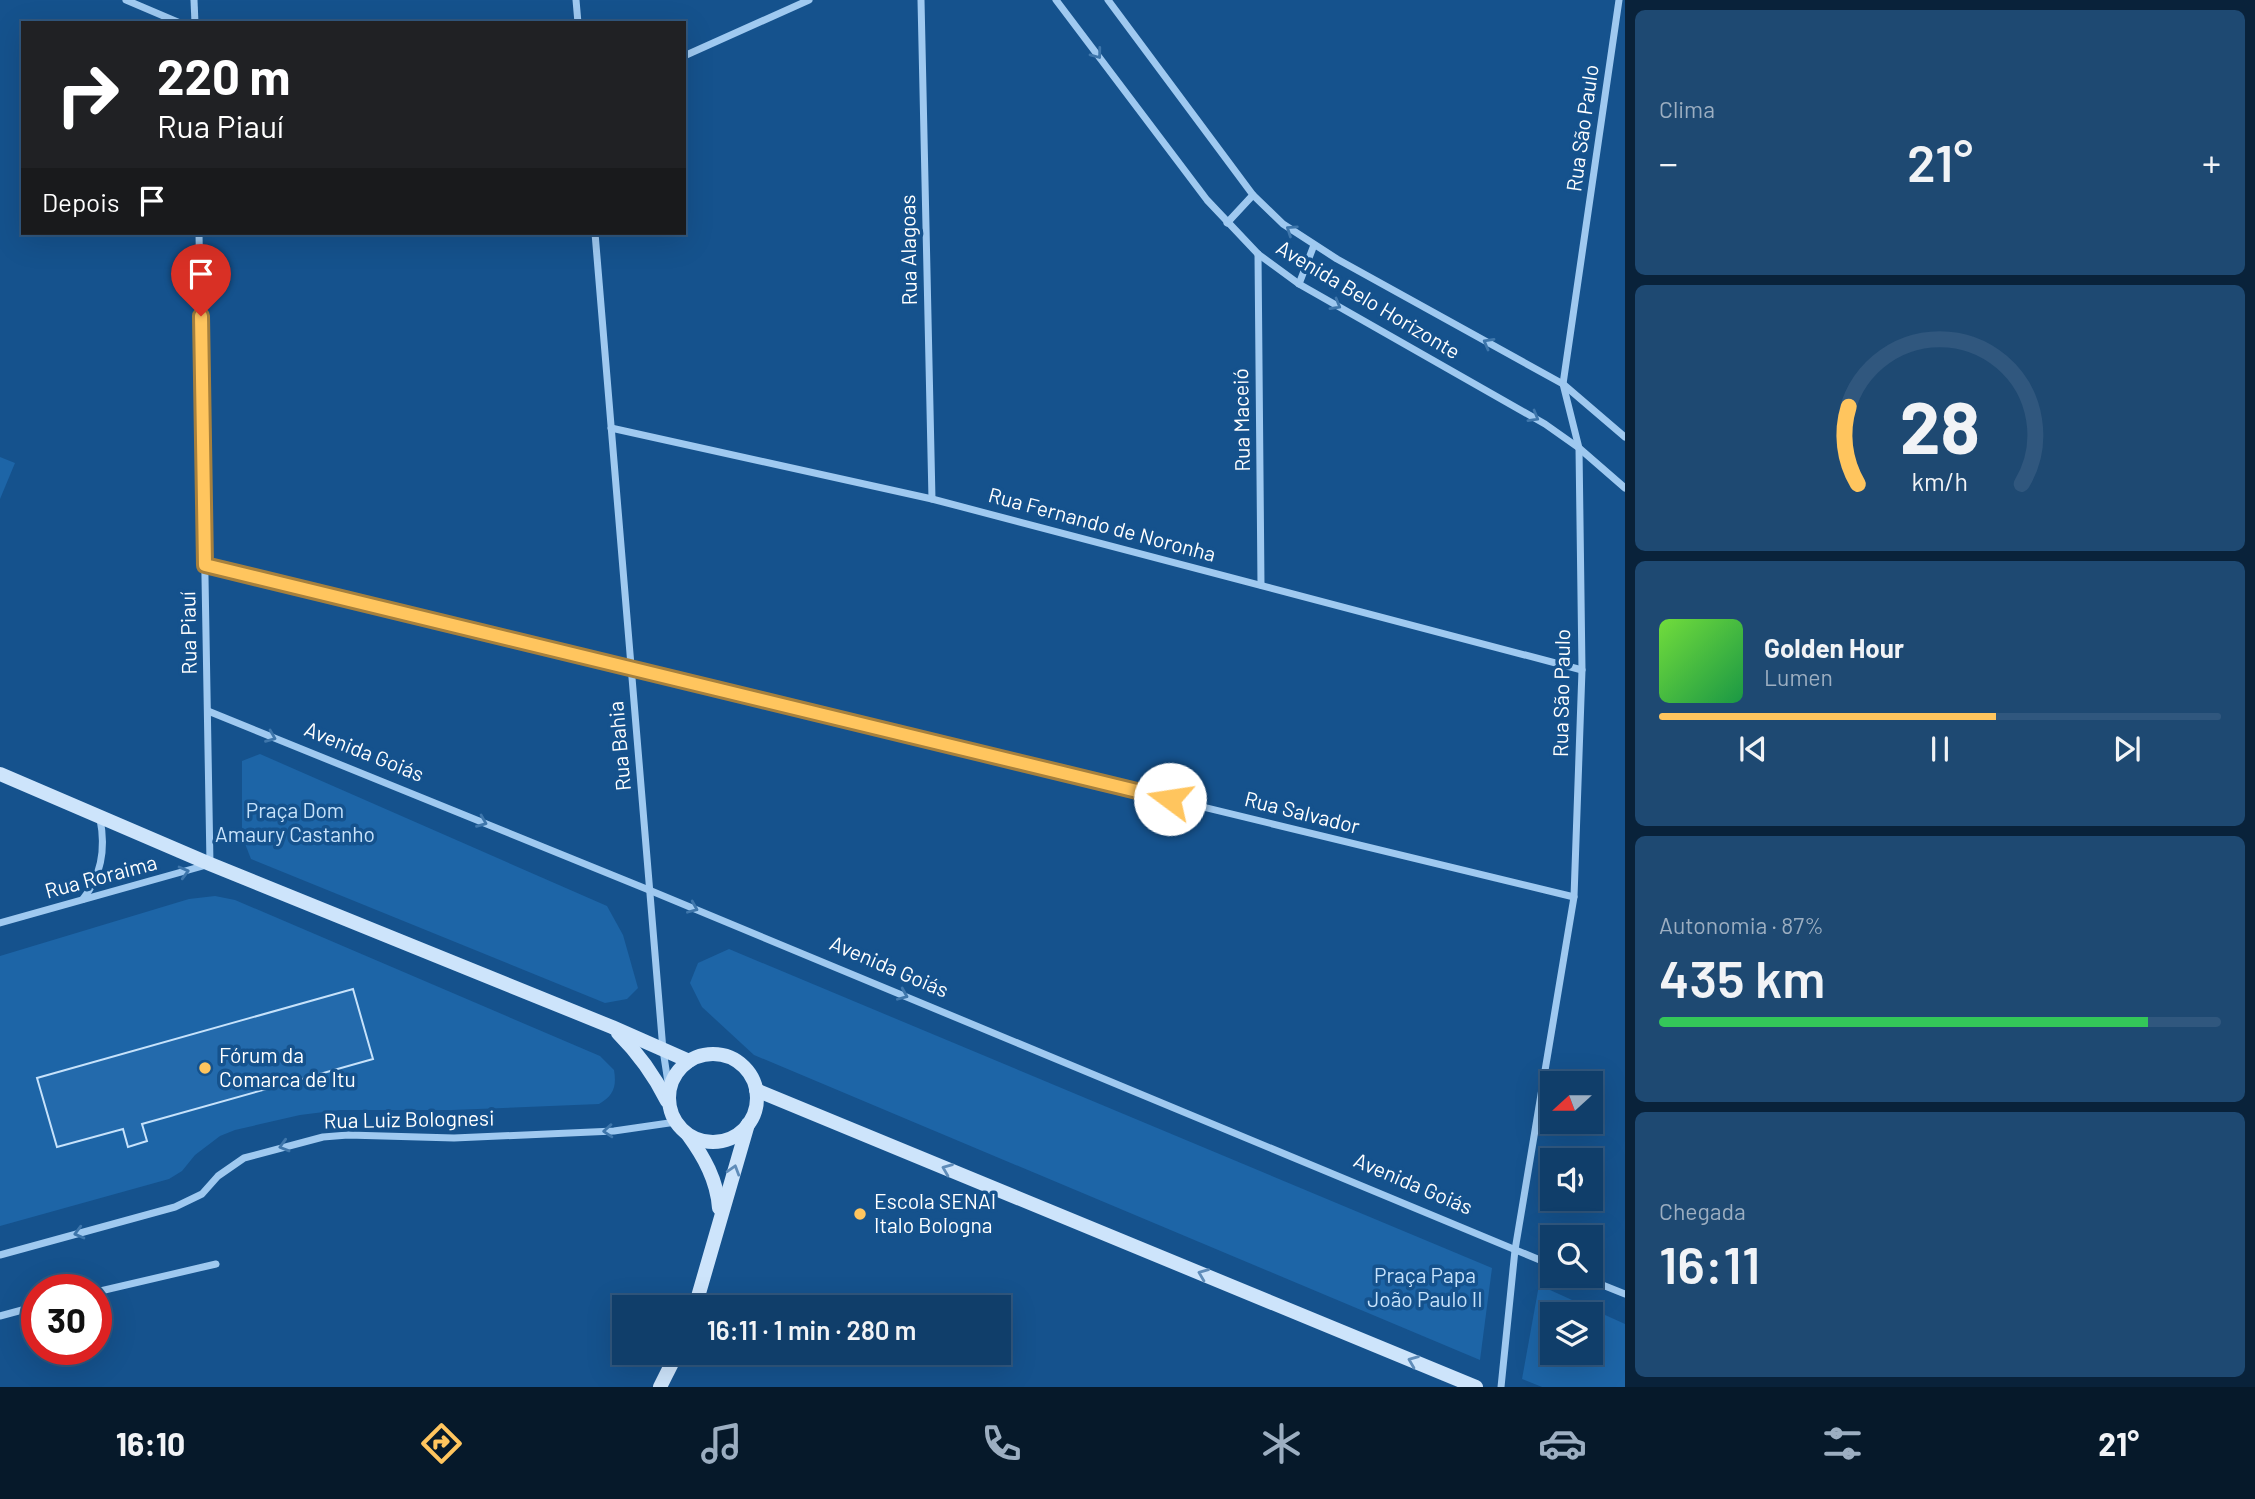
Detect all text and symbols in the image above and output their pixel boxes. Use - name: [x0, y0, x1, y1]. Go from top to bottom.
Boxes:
- text: 220 m: [157, 46, 291, 105]
- one-way arrow: [1088, 47, 1101, 59]
- icon: right: [42, 49, 133, 140]
- street label: Rua São Paulo: [1560, 63, 1603, 193]
- text: Clima: [1659, 95, 1715, 123]
- text: Rua Piauí: [157, 106, 284, 144]
- text: 21°: [1907, 130, 1973, 192]
- text: −: [1659, 139, 1678, 185]
- text: +: [2202, 139, 2221, 185]
- icon: arrive: [133, 182, 171, 220]
- text: Depois: [42, 186, 119, 217]
- street label: Rua Alagoas: [894, 194, 921, 306]
- one-way arrow: [1286, 226, 1299, 238]
- street label: Avenida Belo Horizonte: [1272, 234, 1465, 363]
- pin: [171, 244, 231, 316]
- icon: arrive: [182, 255, 220, 293]
- one-way arrow: [1329, 297, 1341, 310]
- one-way arrow: [1483, 338, 1496, 351]
- street label: Rua Maceió: [1227, 368, 1254, 472]
- text: 28: [1900, 382, 1980, 470]
- one-way arrow: [1526, 409, 1539, 422]
- text: km/h: [1912, 466, 1968, 496]
- street label: Rua Fernando de Noronha: [986, 481, 1219, 566]
- street label: Rua Piauí: [174, 591, 201, 675]
- street label: Rua São Paulo: [1547, 629, 1574, 757]
- text: Golden Hour: [1764, 632, 1904, 663]
- text: Lumen: [1764, 663, 1833, 691]
- street label: Rua Bahia: [602, 700, 635, 792]
- street label: Avenida Goiás: [301, 715, 428, 786]
- one-way arrow: [264, 729, 276, 743]
- icon: previous: [1734, 730, 1772, 768]
- icon: pause: [1921, 730, 1959, 768]
- icon: next: [2108, 730, 2146, 768]
- position arrow: [1133, 762, 1207, 836]
- street label: Rua Salvador: [1242, 785, 1363, 838]
- park label: Praça Dom Amaury Castanho: [215, 797, 375, 846]
- one-way arrow: [475, 814, 487, 828]
- street label: Rua Roraima: [42, 849, 159, 903]
- one-way arrow: [178, 865, 190, 880]
- one-way arrow: [686, 899, 698, 913]
- text: Autonomia · 87%: [1659, 911, 1824, 939]
- street label: Avenida Goiás: [826, 929, 953, 1002]
- text: 435 km: [1659, 946, 1825, 1008]
- one-way arrow: [896, 987, 908, 1001]
- place label: Fórum da Comarca de Itu: [219, 1042, 356, 1091]
- marker: Fórum da Comarca de Itu: [197, 1060, 213, 1076]
- north arrow: [1540, 1071, 1603, 1134]
- map controls: [1540, 1071, 1603, 1365]
- street label: Rua Luiz Bolognesi: [323, 1105, 495, 1132]
- one-way arrow: [602, 1123, 613, 1138]
- one-way arrow: [278, 1138, 290, 1152]
- street label: Avenida Goiás: [1350, 1146, 1477, 1219]
- button: sound: [1540, 1148, 1603, 1211]
- one-way arrow: [942, 1163, 954, 1177]
- one-way arrow: [726, 1164, 741, 1176]
- place label: Escola SENAI Italo Bologna: [874, 1188, 996, 1237]
- text: Chegada: [1659, 1197, 1746, 1225]
- marker: Escola SENAI Italo Bologna: [852, 1206, 868, 1222]
- one-way arrow: [73, 1225, 85, 1240]
- button: search: [1540, 1225, 1603, 1288]
- text: 16:11: [1659, 1232, 1760, 1294]
- park label: Praça Papa João Paulo II: [1367, 1262, 1483, 1311]
- one-way arrow: [1197, 1268, 1210, 1282]
- speed limit sign: 30: [21, 1274, 112, 1365]
- button: layers: [1540, 1302, 1603, 1365]
- text: 16:11 · 1 min · 280 m: [707, 1314, 916, 1345]
- one-way arrow: [1408, 1355, 1420, 1369]
- icon: directions: [417, 1419, 466, 1468]
- icon: music: [697, 1419, 746, 1468]
- icon: phone: [977, 1419, 1026, 1468]
- icon: climate: [1257, 1419, 1306, 1468]
- icon: car: [1538, 1419, 1587, 1468]
- icon: filters: [1818, 1419, 1867, 1468]
- text: 16:10: [116, 1424, 185, 1462]
- text: 21°: [2098, 1424, 2139, 1462]

